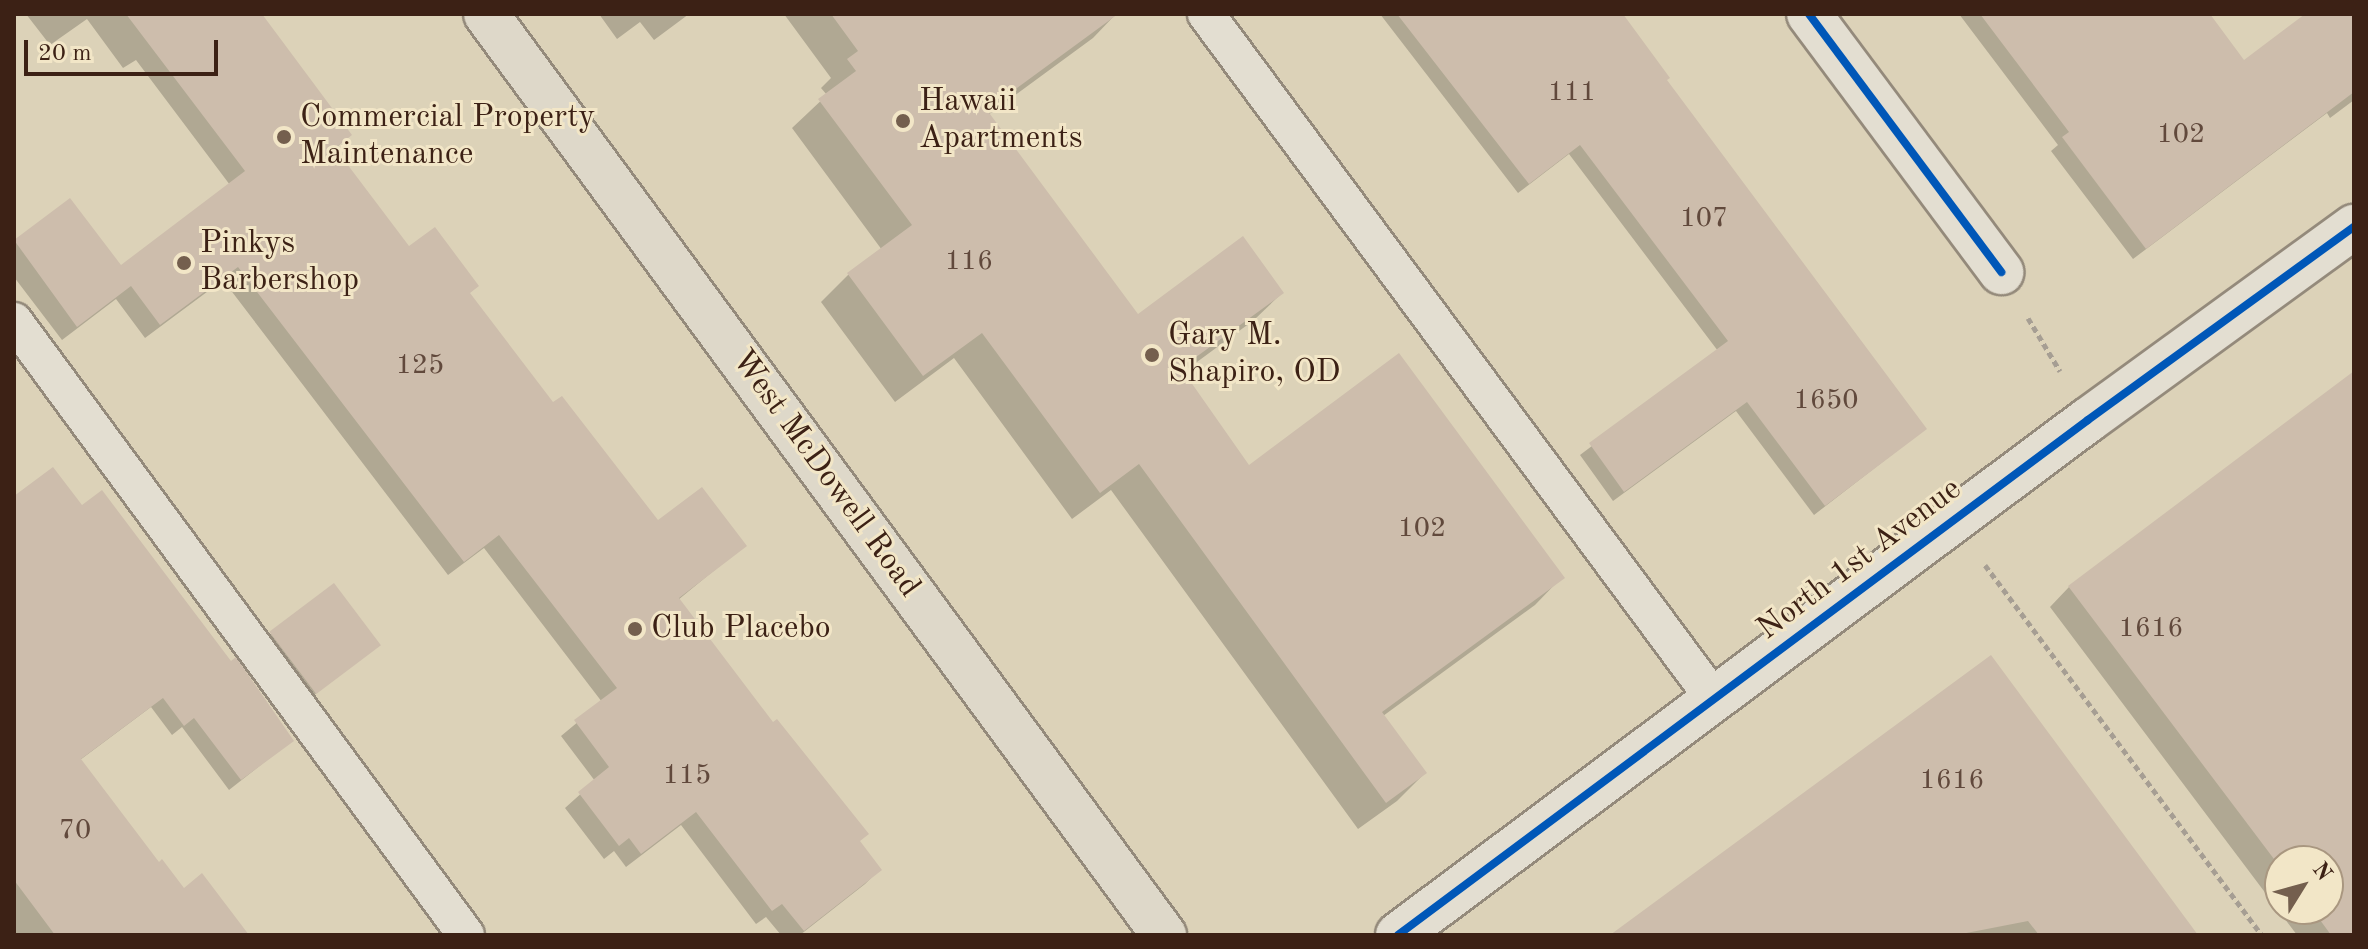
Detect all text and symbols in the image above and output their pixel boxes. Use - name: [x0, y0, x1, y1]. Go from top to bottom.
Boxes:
- scale bar: [28, 24, 222, 74]
- text: 20 m: [38, 42, 92, 66]
- house number: 111: [1548, 76, 1596, 110]
- place label: Hawaii Apartments: [919, 84, 1083, 159]
- place label: Commercial Property Maintenance: [300, 100, 595, 175]
- marker: Hawaii Apartments: [894, 112, 912, 130]
- house number: 102: [2157, 118, 2205, 152]
- marker: Commercial Property Maintenance: [275, 128, 293, 146]
- house number: 107: [1680, 202, 1728, 236]
- place label: Pinkys Barbershop: [200, 226, 359, 301]
- house number: 116: [945, 245, 993, 279]
- marker: Pinkys Barbershop: [175, 254, 193, 272]
- place label: Gary M. Shapiro, OD: [1168, 318, 1341, 393]
- street label: West McDowell Road: [722, 343, 928, 605]
- marker: Gary M. Shapiro, OD: [1143, 346, 1161, 364]
- house number: 125: [396, 349, 444, 383]
- house number: 1650: [1794, 384, 1858, 418]
- street label: North 1st Avenue: [1750, 471, 1970, 649]
- house number: 102: [1398, 512, 1446, 546]
- place label: Club Placebo: [651, 610, 831, 648]
- house number: 1616: [2119, 612, 2183, 646]
- marker: Club Placebo: [626, 620, 644, 638]
- house number: 115: [663, 759, 711, 793]
- house number: 1616: [1920, 764, 1984, 798]
- house number: 70: [59, 814, 91, 848]
- north arrow: [2264, 845, 2344, 925]
- text: N: [2308, 858, 2335, 885]

